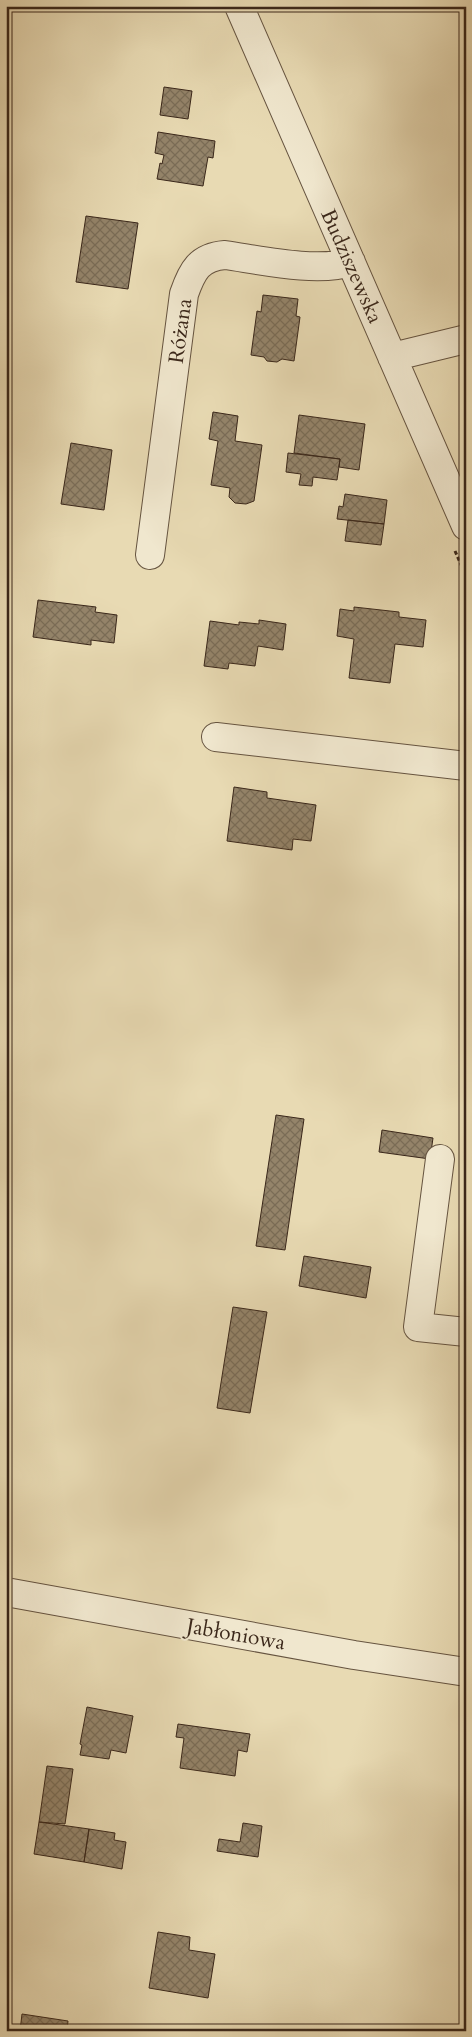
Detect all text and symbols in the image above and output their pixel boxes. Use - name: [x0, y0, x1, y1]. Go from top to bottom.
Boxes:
- street label: Budziszewska: [313, 204, 390, 328]
- street label: Różana: [162, 297, 199, 365]
- street label: Jabłoniowa: [181, 1611, 288, 1657]

